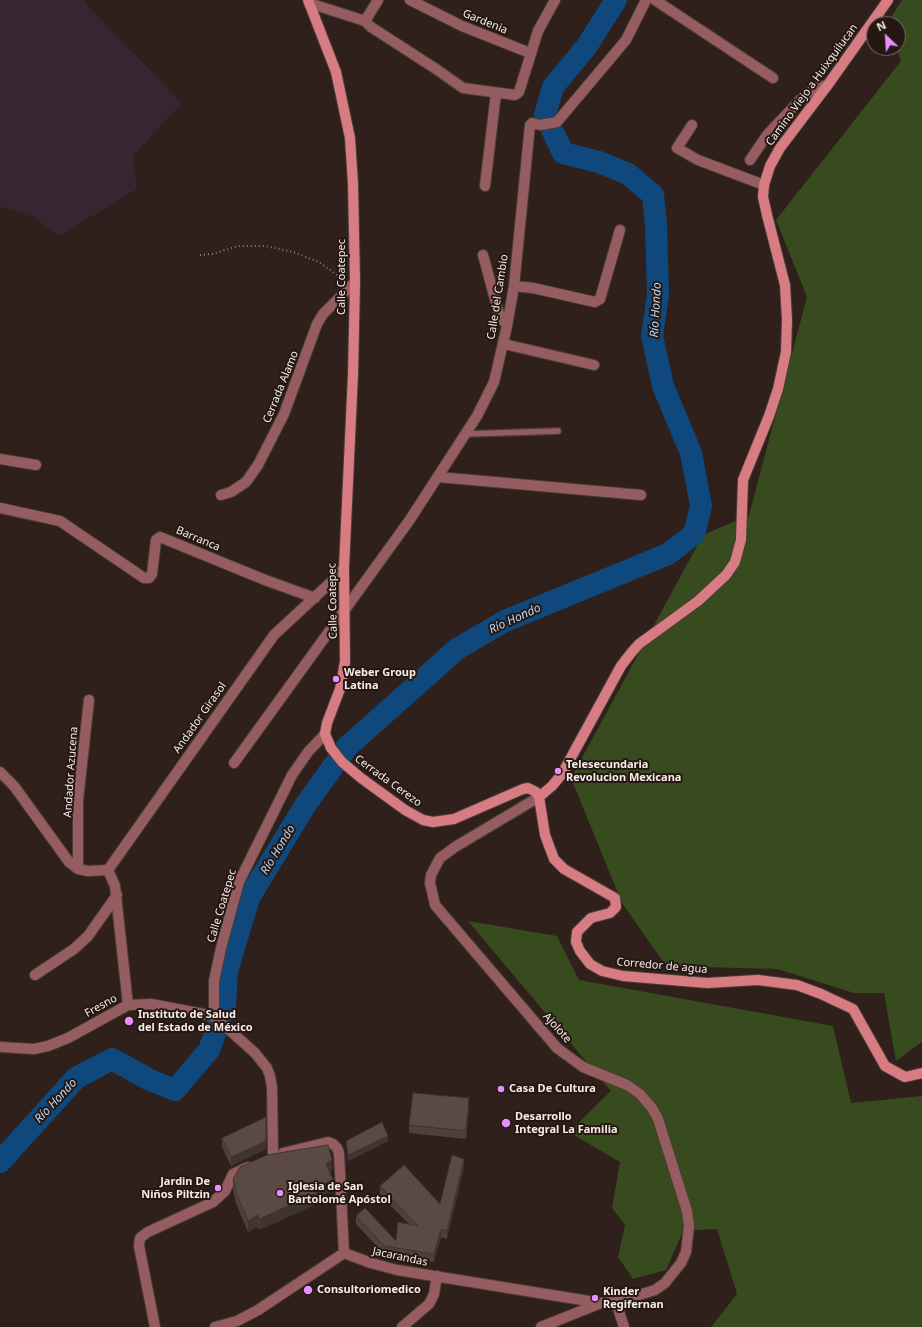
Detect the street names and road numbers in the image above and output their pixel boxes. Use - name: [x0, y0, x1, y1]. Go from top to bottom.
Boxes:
- street label: Gardenia: [461, 7, 509, 37]
- street label: Camino Viejo a Huixquilucan: [763, 22, 861, 148]
- street label: Calle Coatepec: [335, 239, 349, 315]
- street label: Calle del Cambio: [485, 253, 511, 341]
- street label: Cerrada Alamo: [260, 349, 302, 425]
- street label: Barranca: [174, 524, 222, 554]
- street label: Calle Coatepec: [326, 563, 340, 639]
- street label: Andador Girasol: [171, 680, 229, 756]
- street label: Andador Azucena: [61, 726, 81, 818]
- street label: Cerrada Cerezo: [352, 752, 424, 810]
- street label: Calle Coatepec: [205, 868, 239, 944]
- street label: Corredor de agua: [616, 955, 708, 977]
- street label: Fresno: [83, 992, 119, 1020]
- street label: Ajolote: [540, 1010, 574, 1046]
- street label: Jacarandas: [371, 1245, 429, 1269]

